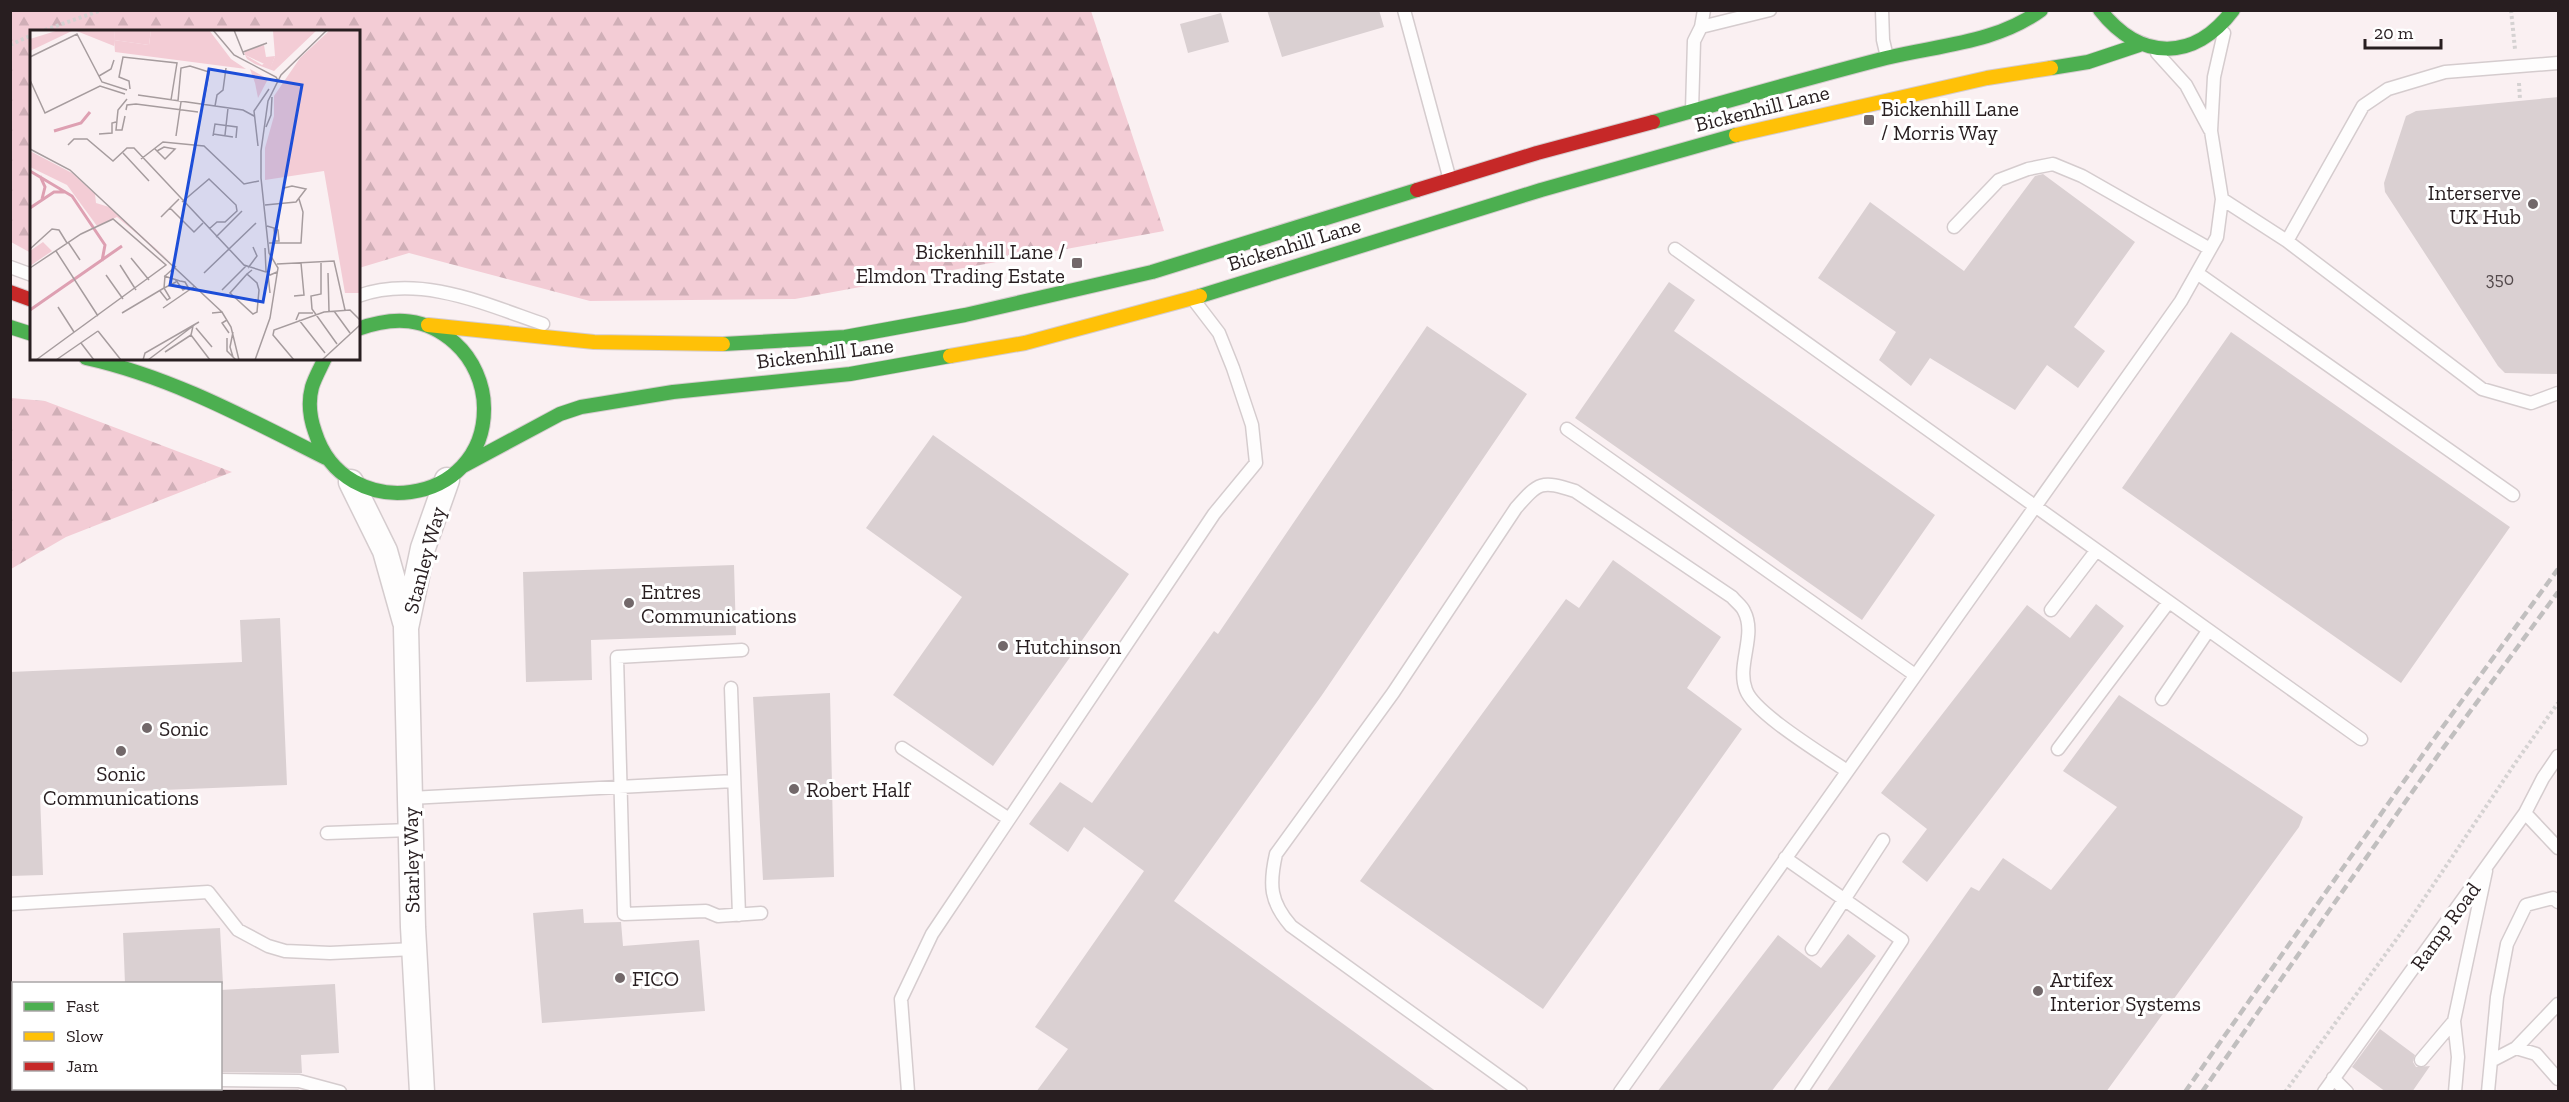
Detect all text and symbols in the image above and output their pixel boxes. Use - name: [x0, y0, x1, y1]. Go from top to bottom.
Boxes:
- scale bar: [2365, 12, 2442, 50]
- text: 20 m: [2374, 22, 2414, 44]
- inset map: [30, 30, 360, 360]
- street label: Bickenhill Lane: [1692, 79, 1832, 137]
- place label: Bickenhill Lane / Morris Way: [1881, 96, 2019, 145]
- marker: Bickenhill Lane / Morris Way: [1862, 113, 1876, 127]
- place label: Interserve UK Hub: [2428, 180, 2521, 229]
- marker: Interserve UK Hub: [2526, 197, 2540, 211]
- street label: Bickenhill Lane: [1224, 212, 1364, 276]
- place label: Bickenhill Lane / Elmdon Trading Estate: [856, 239, 1065, 288]
- marker: Bickenhill Lane / Elmdon Trading Estate: [1070, 256, 1084, 270]
- house number: 350: [2486, 268, 2514, 290]
- street label: Bickenhill Lane: [755, 332, 895, 374]
- street label: Stanley Way: [398, 504, 450, 616]
- place label: Entres Communications: [641, 579, 797, 628]
- marker: Entres Communications: [622, 596, 636, 610]
- place label: Hutchinson: [1015, 634, 1121, 659]
- marker: Hutchinson: [996, 639, 1010, 653]
- place label: Sonic: [159, 716, 209, 741]
- marker: Sonic: [140, 721, 154, 735]
- marker: Sonic Communications: [114, 744, 128, 758]
- place label: Sonic Communications: [43, 761, 199, 810]
- place label: Robert Half: [806, 777, 911, 802]
- marker: Robert Half: [787, 782, 801, 796]
- street label: Starley Way: [398, 806, 424, 913]
- street label: Ramp Road: [2405, 877, 2486, 975]
- place label: FICO: [632, 966, 679, 991]
- place label: Artifex Interior Systems: [2050, 967, 2201, 1016]
- marker: FICO: [613, 971, 627, 985]
- legend: [12, 982, 222, 1090]
- marker: Artifex Interior Systems: [2031, 984, 2045, 998]
- text: Fast: [66, 995, 99, 1017]
- text: Slow: [66, 1025, 103, 1047]
- text: Jam: [66, 1055, 98, 1077]

